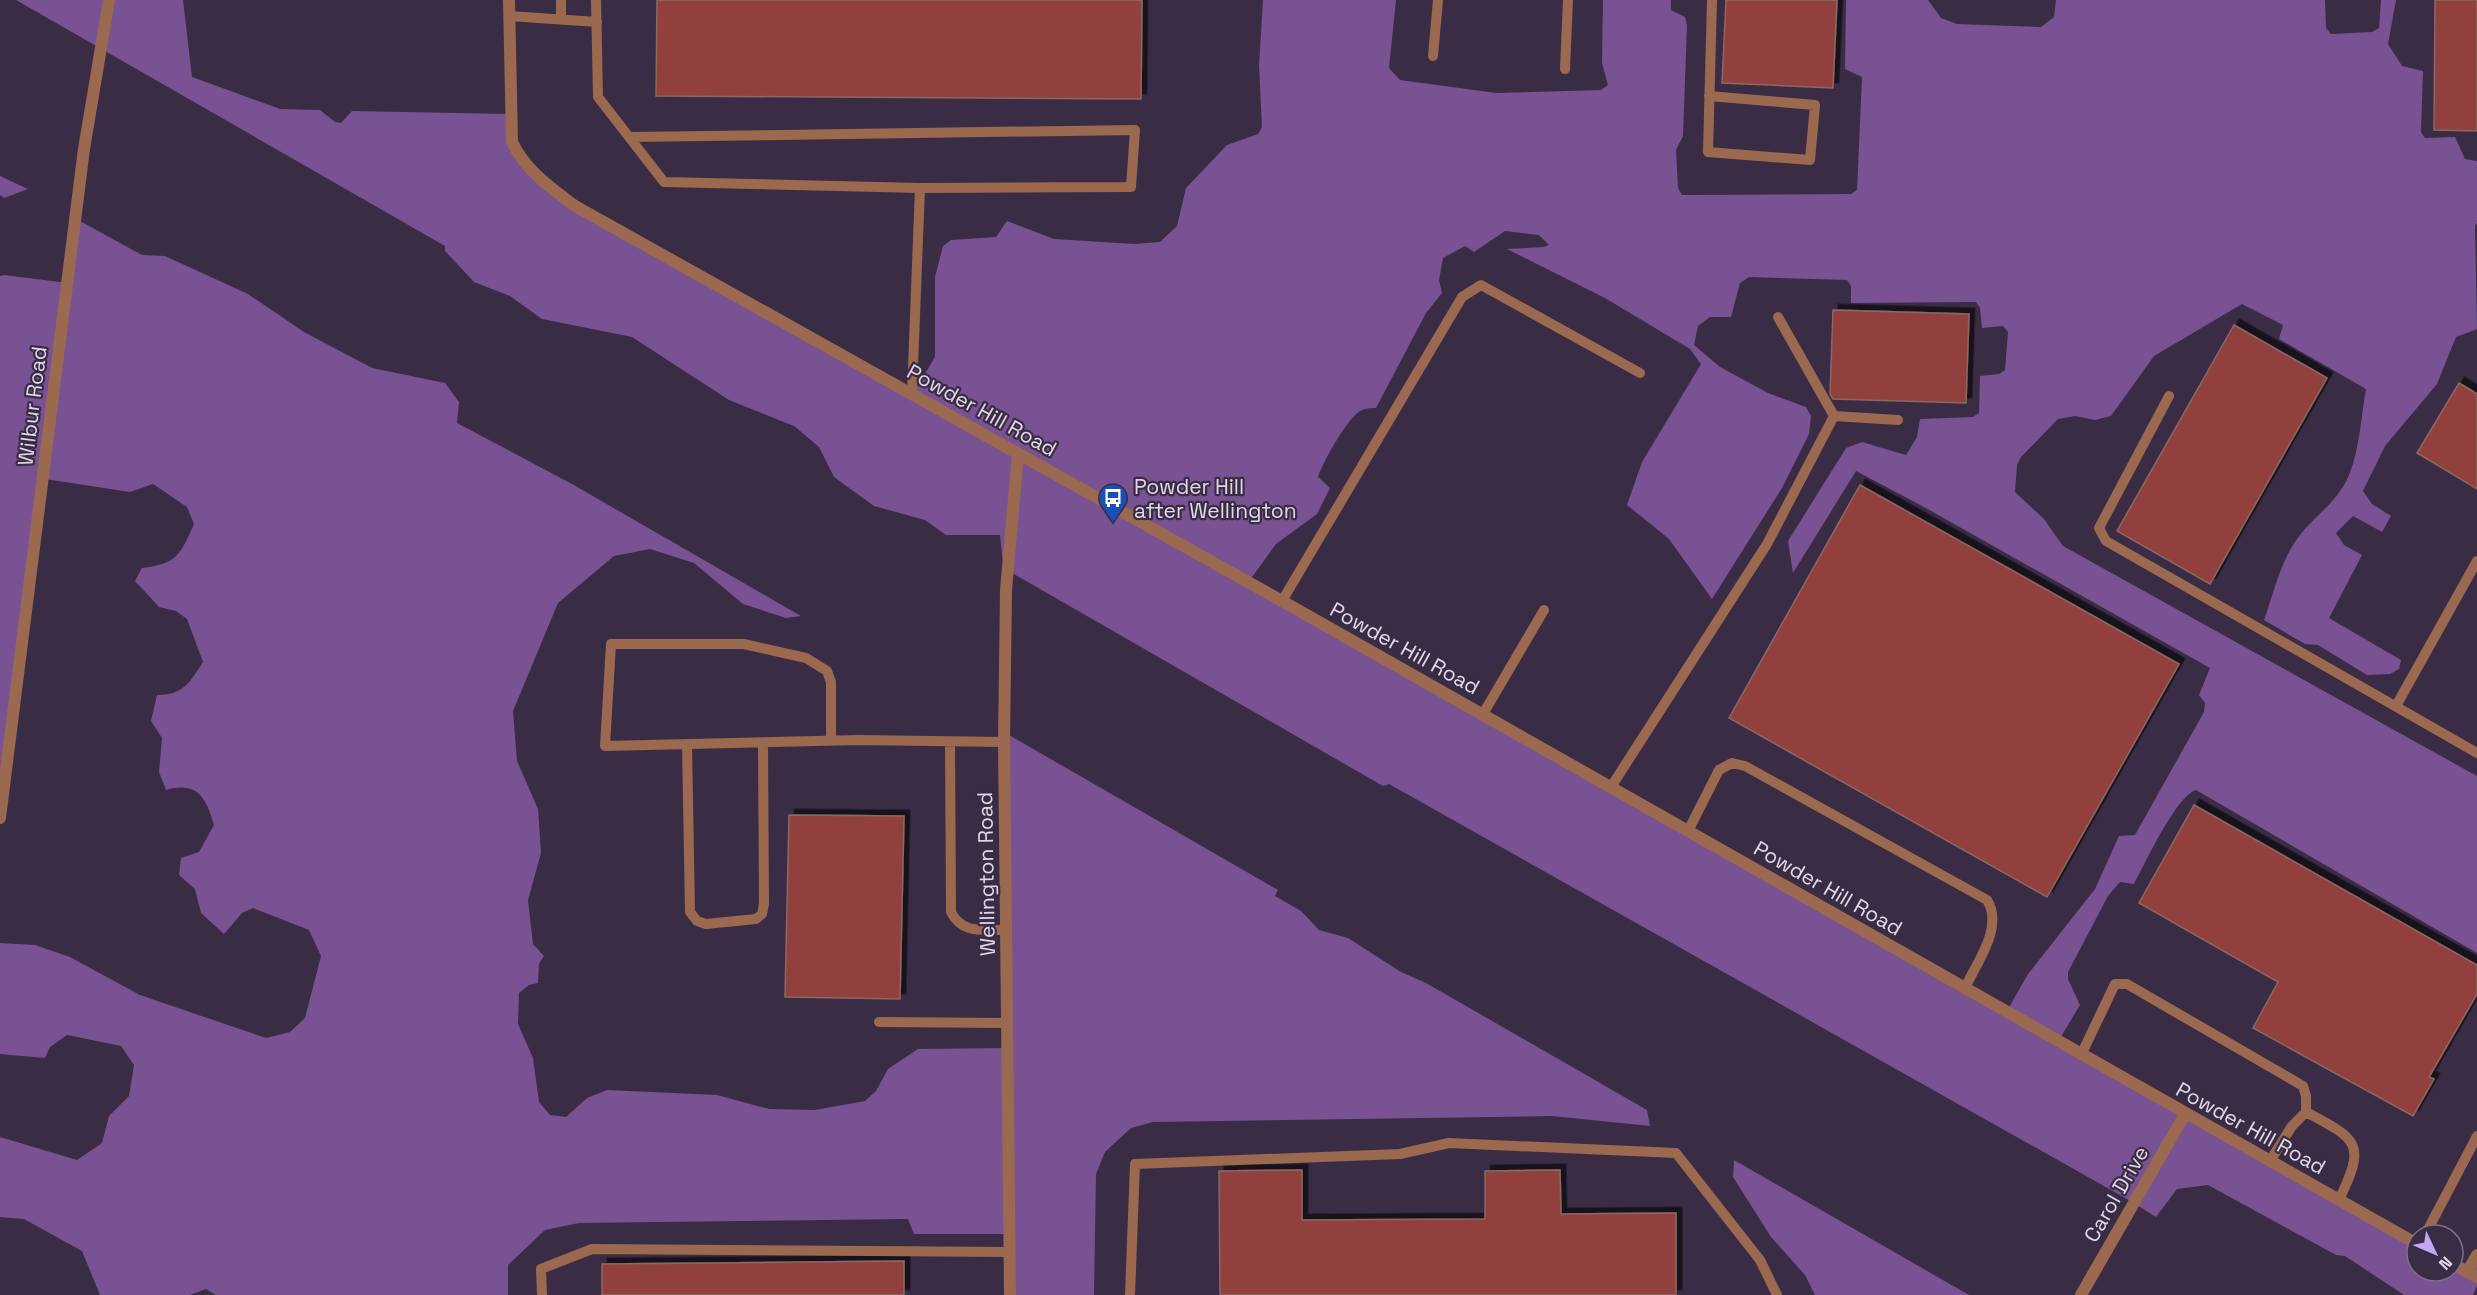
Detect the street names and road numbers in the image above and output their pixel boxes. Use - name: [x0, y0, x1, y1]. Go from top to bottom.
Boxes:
- street label: Wilbur Road: [11, 345, 53, 467]
- street label: Powder Hill Road: [902, 358, 1062, 462]
- street label: Powder Hill Road: [1325, 596, 1485, 700]
- street label: Wellington Road: [971, 792, 1001, 956]
- street label: Powder Hill Road: [1749, 835, 1907, 941]
- street label: Powder Hill Road: [2171, 1076, 2331, 1180]
- street label: Carol Drive: [2078, 1141, 2154, 1247]

